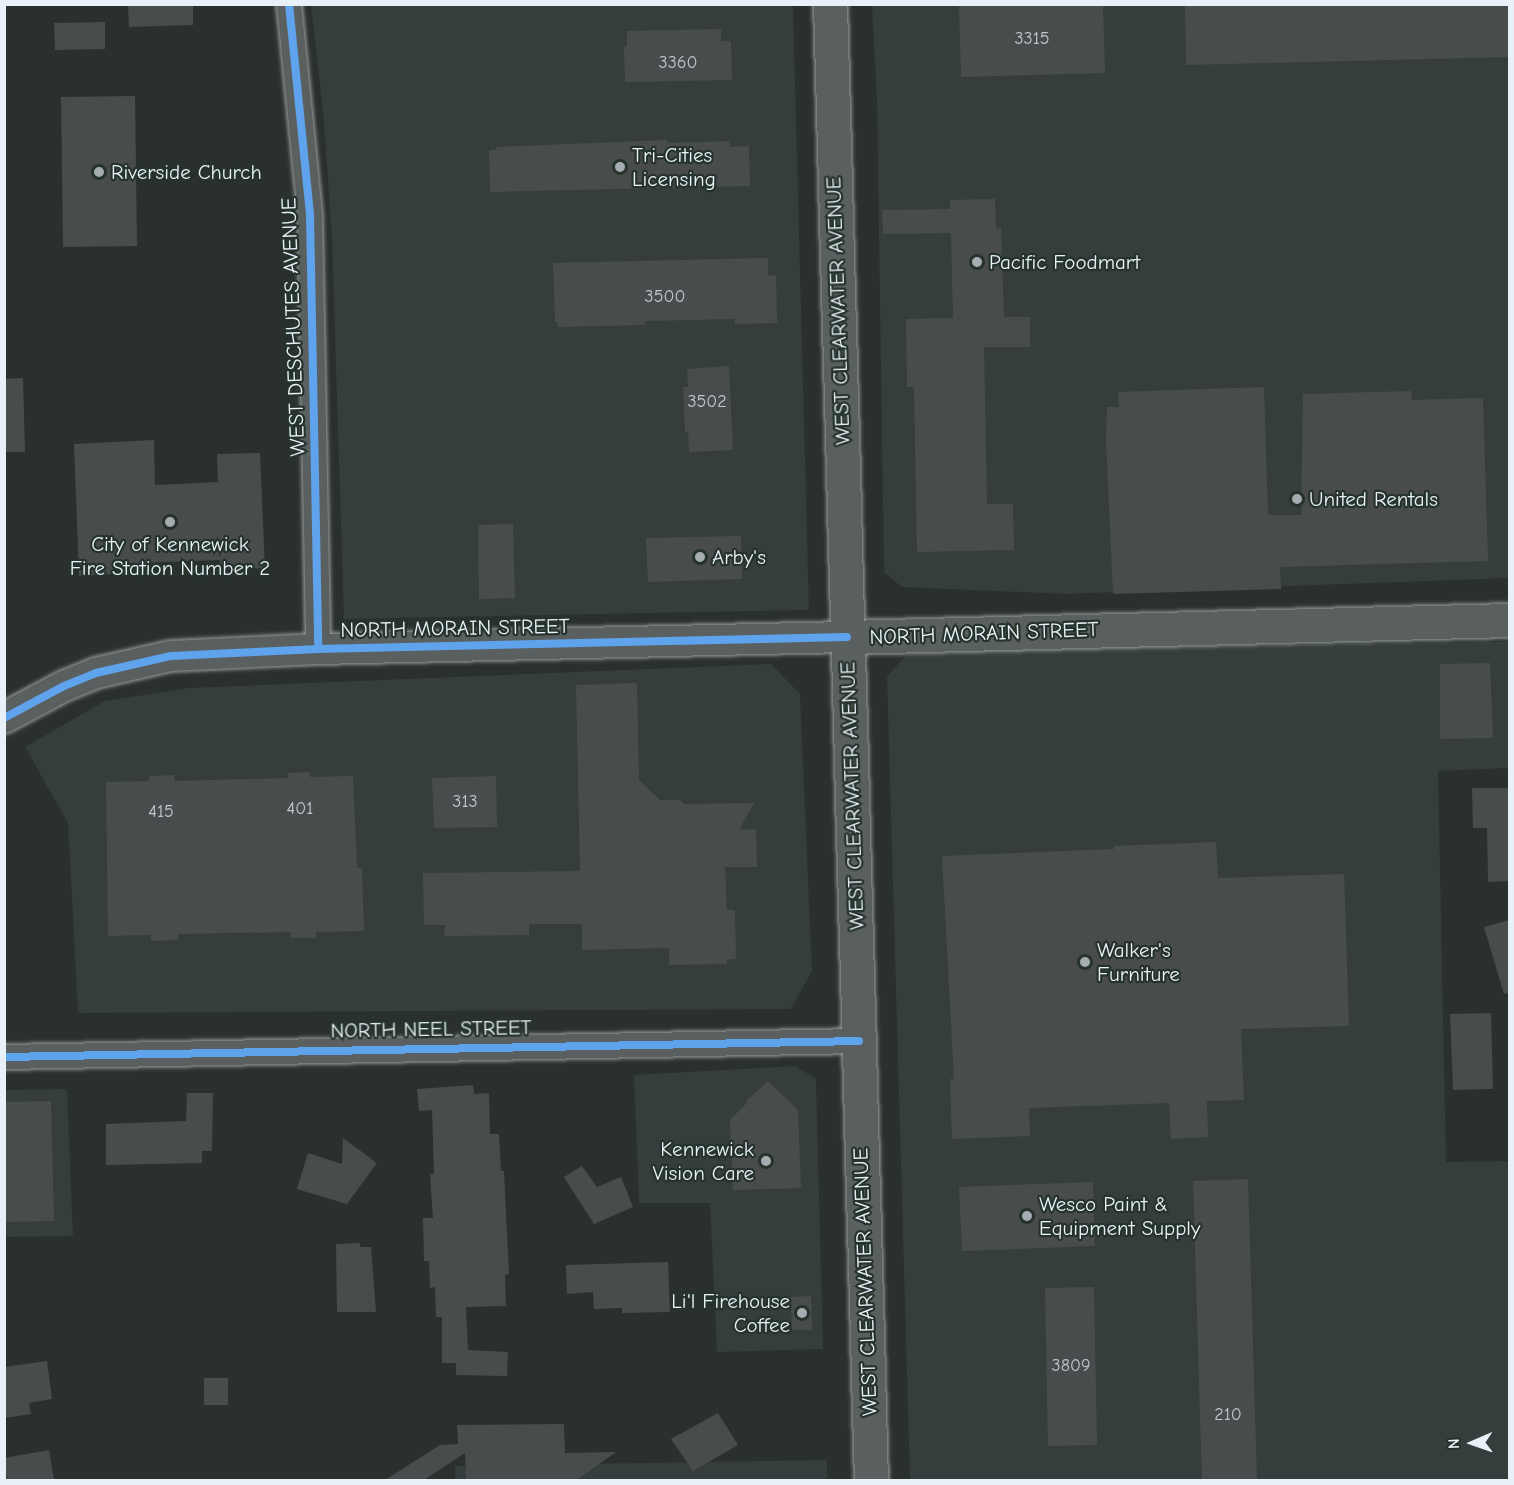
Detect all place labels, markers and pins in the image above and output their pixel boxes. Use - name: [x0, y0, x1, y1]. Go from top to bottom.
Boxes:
- place label: Tri-Cities Licensing: [632, 142, 716, 192]
- place label: Riverside Church: [111, 159, 262, 185]
- marker: Tri-Cities Licensing: [613, 160, 627, 174]
- marker: Riverside Church: [92, 165, 106, 179]
- place label: Pacific Foodmart: [989, 249, 1140, 275]
- marker: Pacific Foodmart: [970, 255, 984, 269]
- place label: United Rentals: [1309, 486, 1438, 512]
- marker: United Rentals: [1290, 492, 1304, 506]
- marker: City of Kennewick Fire Station Number 2: [163, 515, 177, 529]
- place label: City of Kennewick Fire Station Number 2: [70, 531, 270, 581]
- place label: Arby's: [712, 544, 766, 570]
- marker: Arby's: [693, 550, 707, 564]
- place label: Walker's Furniture: [1097, 937, 1180, 987]
- marker: Walker's Furniture: [1078, 955, 1092, 969]
- place label: Kennewick Vision Care: [653, 1136, 754, 1186]
- marker: Kennewick Vision Care: [759, 1154, 773, 1168]
- place label: Wesco Paint & Equipment Supply: [1039, 1191, 1200, 1241]
- marker: Wesco Paint & Equipment Supply: [1020, 1209, 1034, 1223]
- place label: Li'l Firehouse Coffee: [671, 1288, 790, 1338]
- marker: Li'l Firehouse Coffee: [795, 1306, 809, 1320]

